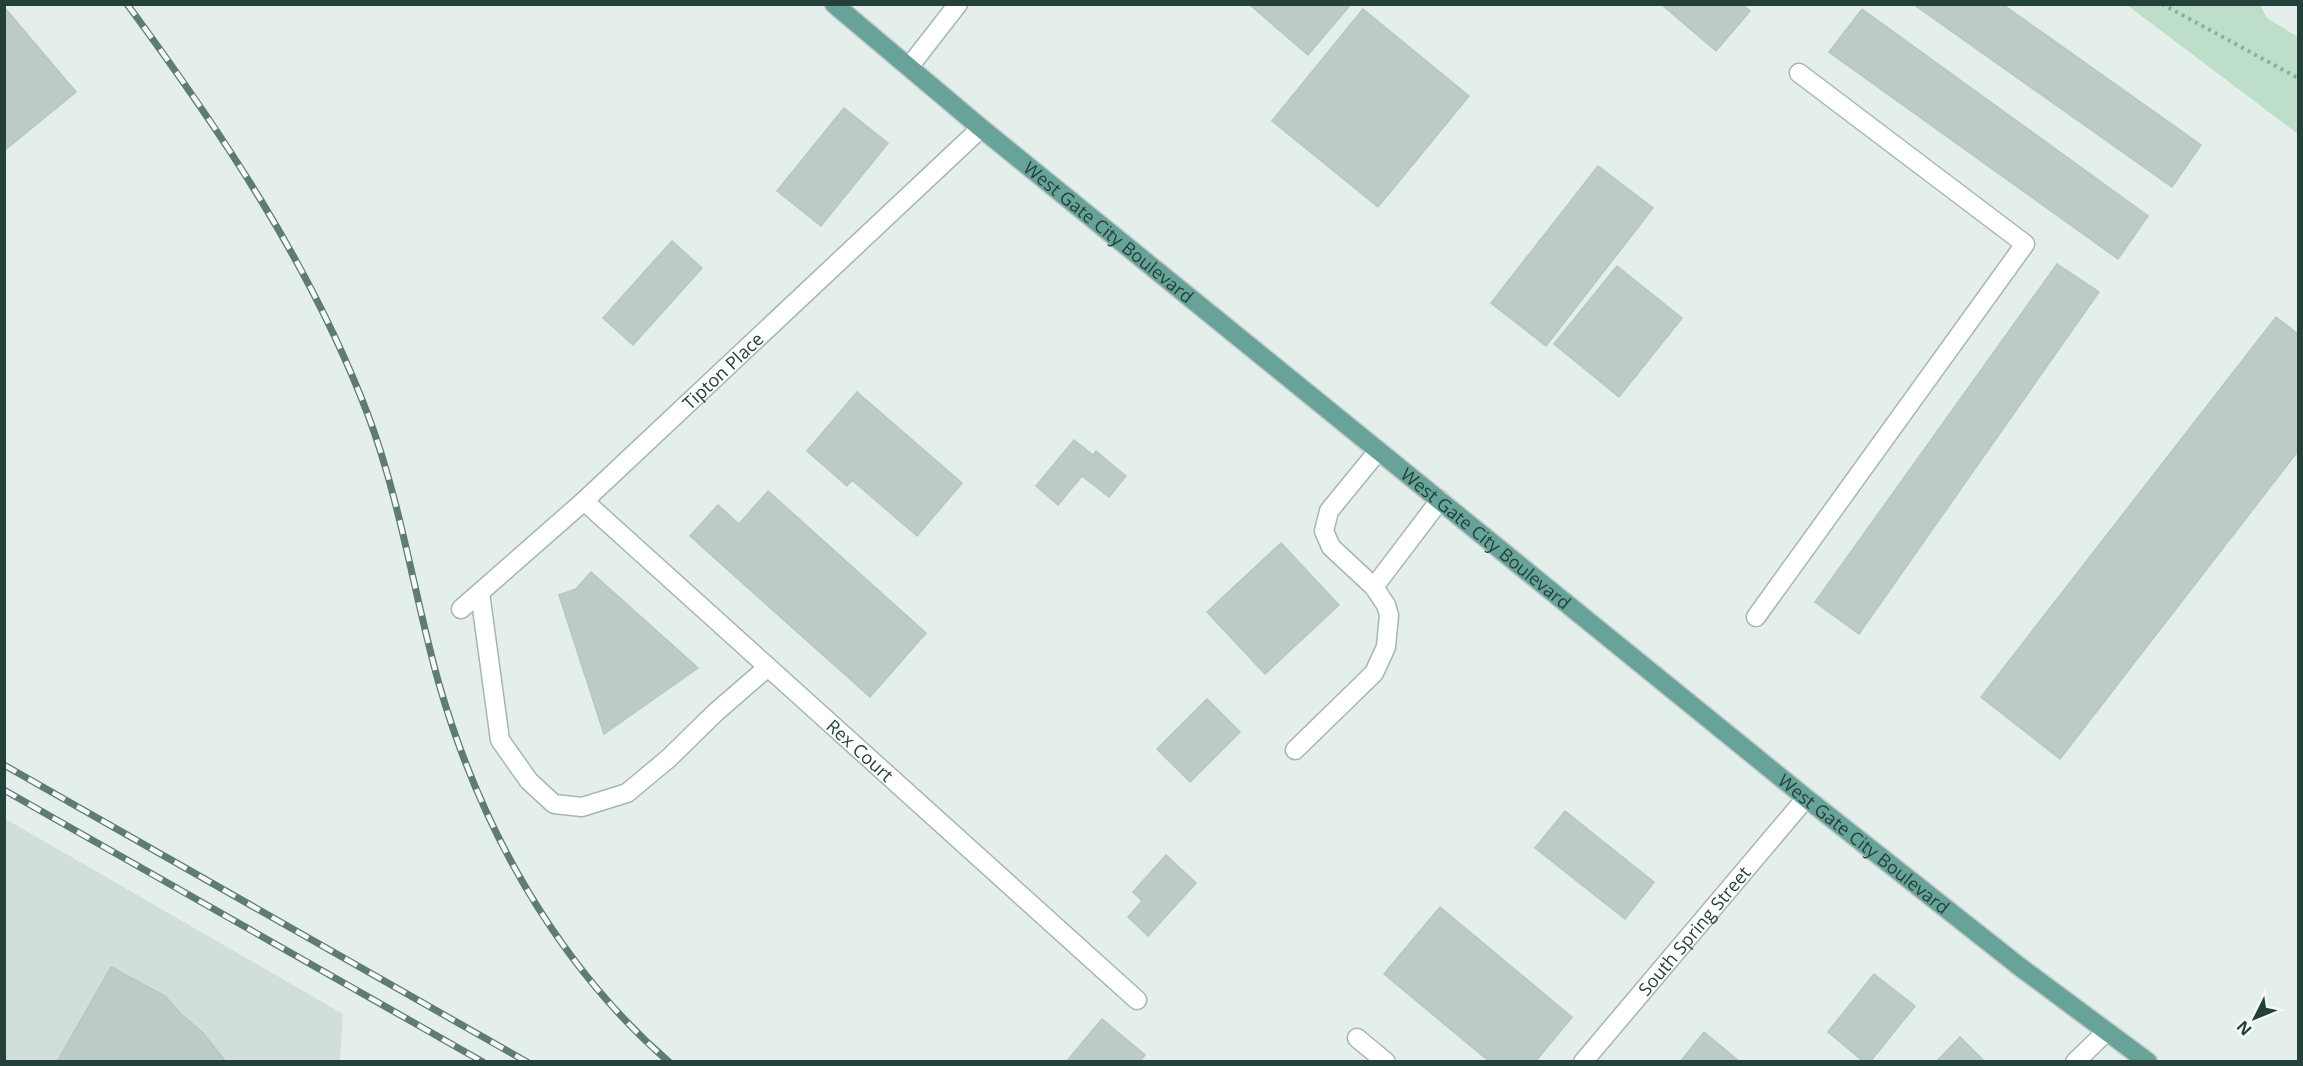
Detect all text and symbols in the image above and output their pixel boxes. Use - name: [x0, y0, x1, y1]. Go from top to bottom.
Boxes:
- street label: West Gate City Boulevard: [1019, 156, 1199, 308]
- street label: Tipton Place: [677, 327, 768, 415]
- street label: West Gate City Boulevard: [1396, 462, 1576, 614]
- street label: Rex Court: [822, 714, 899, 787]
- street label: West Gate City Boulevard: [1773, 768, 1955, 919]
- street label: South Spring Street: [1632, 861, 1756, 1000]
- north arrow: [2225, 988, 2285, 1048]
- text: N: [2232, 1016, 2257, 1040]

